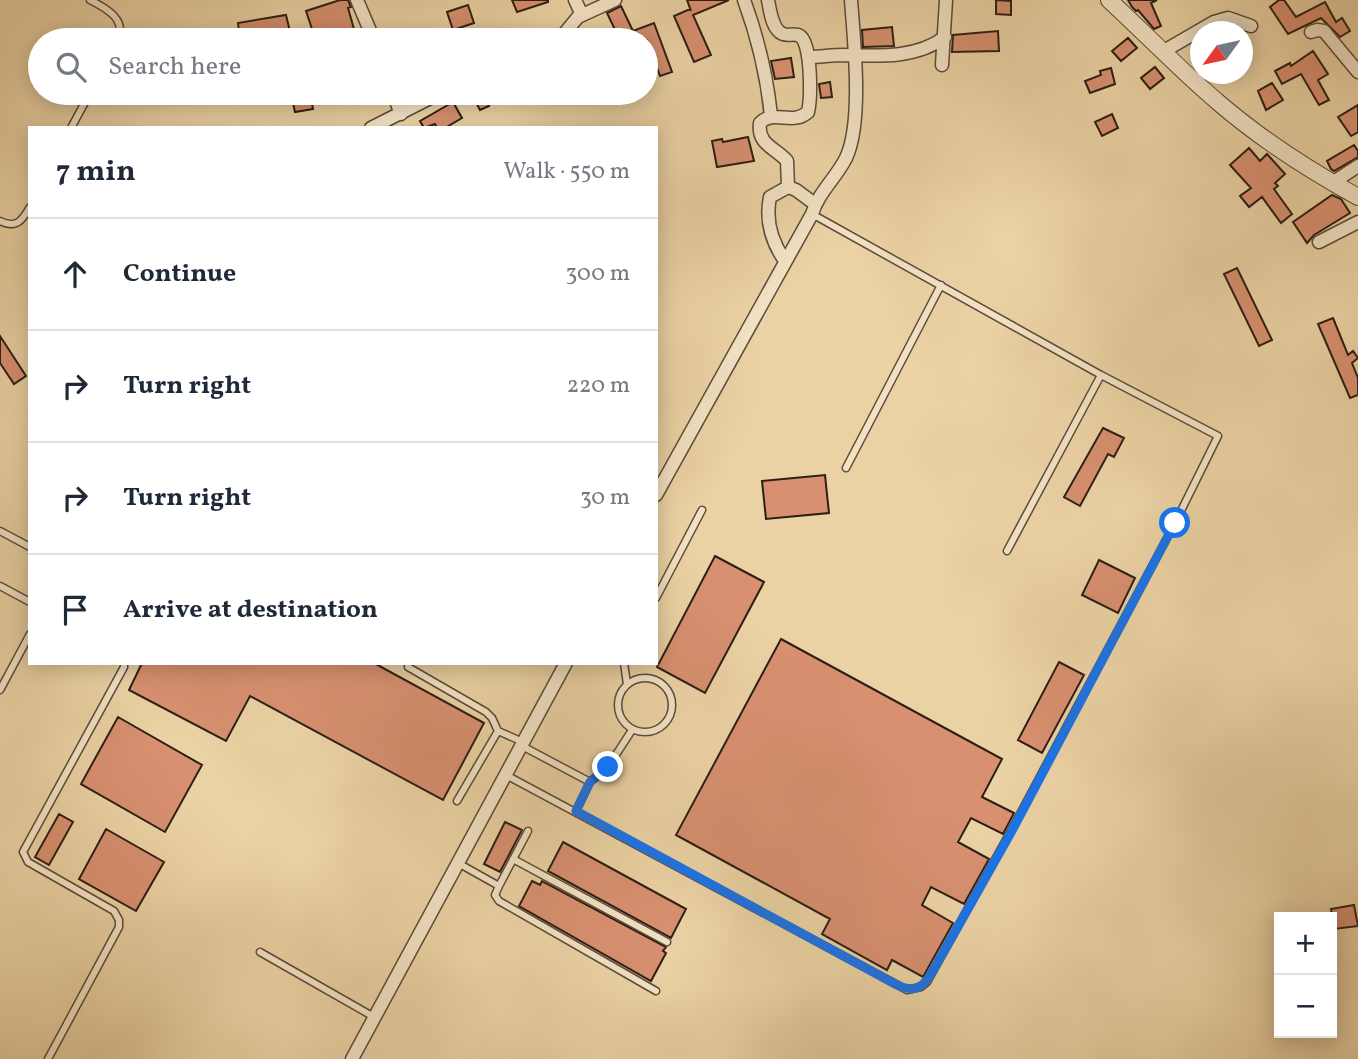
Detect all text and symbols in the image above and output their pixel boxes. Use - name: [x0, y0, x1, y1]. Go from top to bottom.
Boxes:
- north arrow: [1190, 21, 1253, 84]
- search box: [28, 28, 658, 105]
- icon: search: [52, 48, 90, 86]
- text: Search here: [108, 49, 241, 85]
- text: 7 min: [56, 151, 136, 193]
- text: Walk · 550 m: [504, 156, 630, 188]
- icon: ahead: [56, 255, 94, 293]
- text: Continue: [123, 256, 236, 292]
- text: 300 m: [566, 258, 630, 290]
- icon: right: [56, 367, 94, 405]
- text: Turn right: [123, 368, 251, 404]
- text: 220 m: [567, 370, 630, 402]
- icon: right: [56, 479, 94, 517]
- text: Turn right: [123, 480, 251, 516]
- text: 30 m: [580, 482, 630, 514]
- route start: [1159, 507, 1190, 538]
- icon: arrive: [56, 591, 94, 629]
- text: Arrive at destination: [123, 592, 378, 628]
- route end: [592, 751, 623, 782]
- map controls: [1274, 912, 1337, 1038]
- button: +: [1274, 912, 1337, 975]
- button: −: [1274, 975, 1337, 1038]

